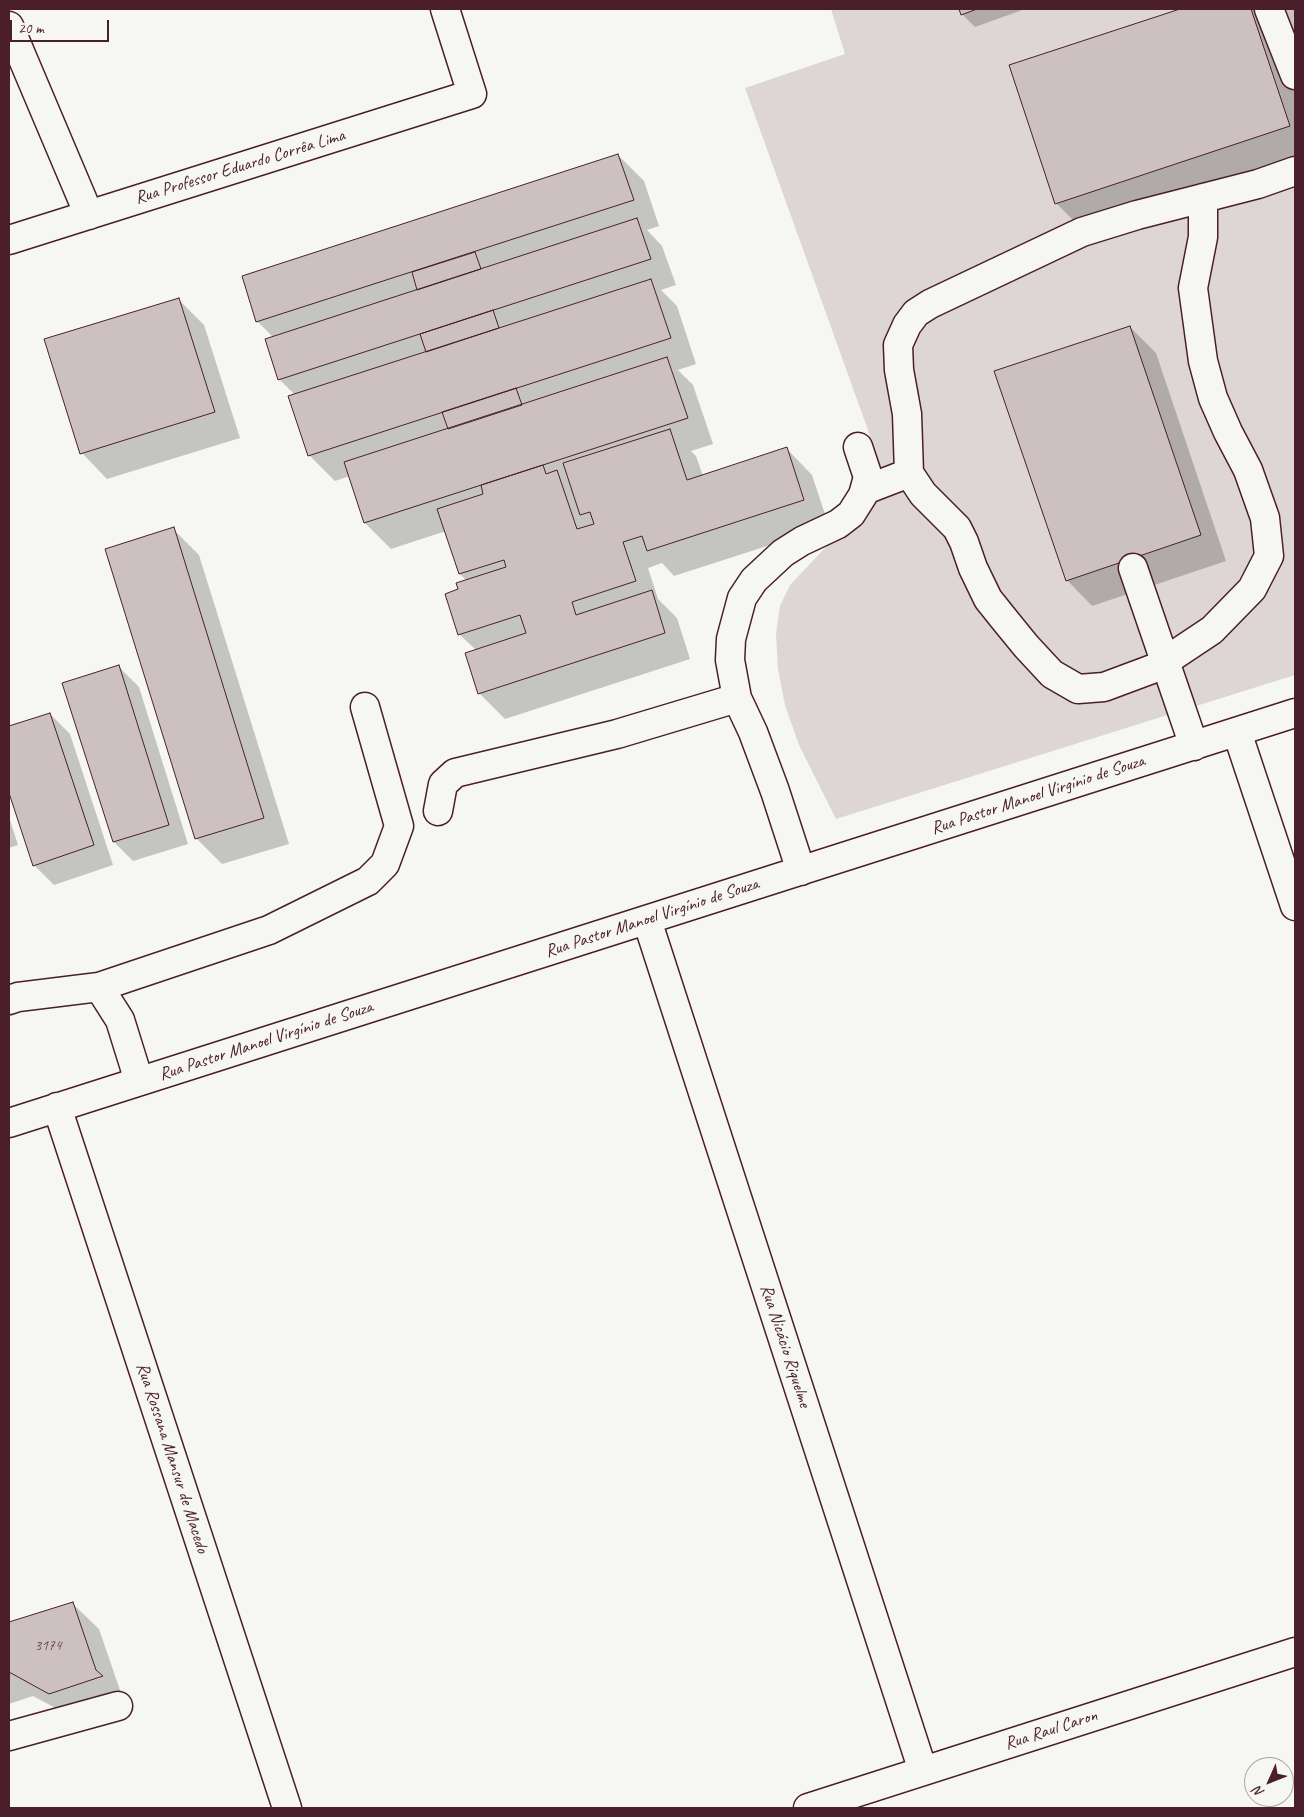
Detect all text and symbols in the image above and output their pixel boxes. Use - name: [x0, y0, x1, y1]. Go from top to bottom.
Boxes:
- scale bar: [12, 10, 111, 42]
- text: 20 m: [18, 19, 44, 38]
- street label: Rua Professor Eduardo Corrêa Lima: [133, 125, 347, 209]
- street label: Rua Pastor Manoel Virgínio de Souza: [929, 750, 1147, 840]
- street label: Rua Pastor Manoel Virgínio de Souza: [543, 873, 761, 963]
- street label: Rua Pastor Manoel Virgínio de Souza: [157, 996, 375, 1086]
- street label: Rua Nicácio Riquelme: [755, 1282, 815, 1410]
- street label: Rua Rossana Mansur de Macedo: [131, 1360, 213, 1556]
- house number: 3174: [35, 1637, 61, 1655]
- street label: Rua Raul Caron: [1002, 1705, 1100, 1755]
- north arrow: [1244, 1757, 1294, 1807]
- text: N: [1249, 1783, 1268, 1801]

